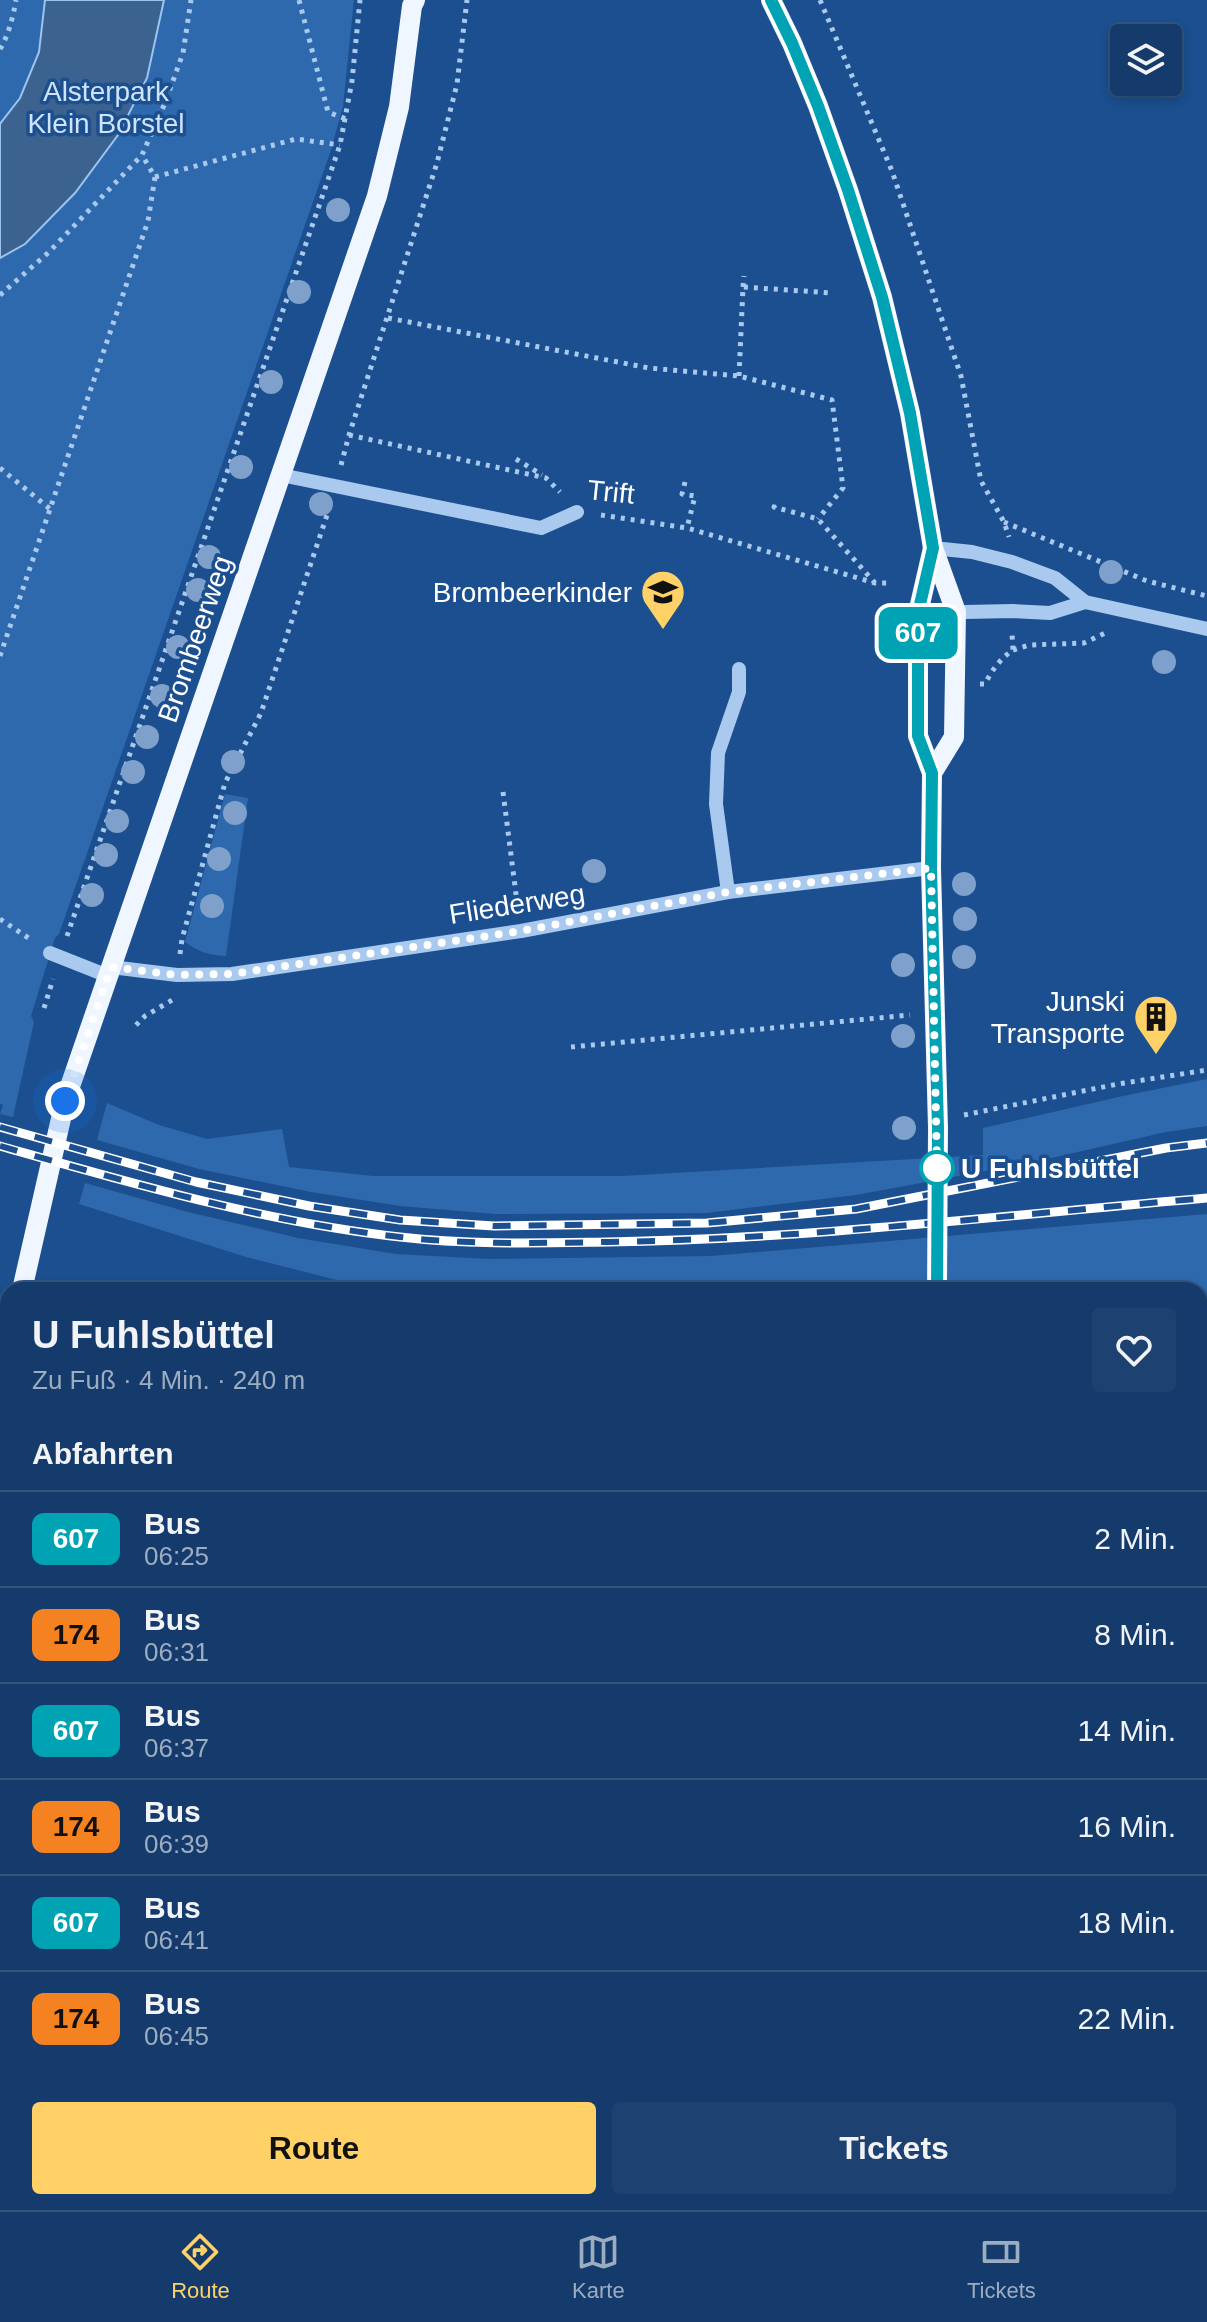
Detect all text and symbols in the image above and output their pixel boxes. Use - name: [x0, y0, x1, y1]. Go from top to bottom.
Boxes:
- map controls: [1110, 24, 1182, 96]
- button: layers: [1110, 24, 1182, 96]
- park label: Alsterpark Klein Borstel: [27, 76, 185, 139]
- street label: Trift: [586, 474, 636, 510]
- street label: Brombeerweg: [152, 552, 238, 726]
- school or university icon: Brombeerkinder: [639, 568, 687, 631]
- place label: Brombeerkinder: [433, 577, 632, 608]
- line badge: 607: [872, 607, 964, 659]
- text: 607: [895, 617, 941, 648]
- street label: Fliederweg: [447, 878, 587, 930]
- place label: Junski Transporte: [991, 986, 1125, 1049]
- building icon: Junski Transporte: [1132, 993, 1180, 1056]
- your location: [45, 1081, 85, 1121]
- marker: U Fuhlsbüttel: [920, 1151, 954, 1185]
- place label: U Fuhlsbüttel: [961, 1153, 1140, 1184]
- button: heart: [1092, 1308, 1176, 1392]
- text: U Fuhlsbüttel: [32, 1314, 275, 1356]
- text: Zu Fuß · 4 Min. · 240 m: [32, 1365, 305, 1395]
- text: Abfahrten: [32, 1437, 174, 1470]
- text: Bus: [144, 1507, 201, 1540]
- text: 2 Min.: [1094, 1522, 1176, 1555]
- text: 607: [53, 1523, 99, 1554]
- text: 06:25: [144, 1541, 209, 1571]
- text: Bus: [144, 1603, 201, 1636]
- text: 8 Min.: [1094, 1618, 1176, 1651]
- text: 174: [53, 1619, 99, 1650]
- text: 06:31: [144, 1637, 209, 1667]
- text: Bus: [144, 1699, 201, 1732]
- text: 14 Min.: [1078, 1714, 1176, 1747]
- text: 607: [53, 1715, 99, 1746]
- text: 06:37: [144, 1733, 209, 1763]
- text: Bus: [144, 1795, 201, 1828]
- text: 16 Min.: [1078, 1810, 1176, 1843]
- text: 174: [53, 1811, 99, 1842]
- text: 06:39: [144, 1829, 209, 1859]
- text: Bus: [144, 1891, 201, 1924]
- text: 18 Min.: [1078, 1906, 1176, 1939]
- text: 607: [53, 1907, 99, 1938]
- text: 06:41: [144, 1925, 209, 1955]
- text: Bus: [144, 1987, 201, 2020]
- text: 22 Min.: [1078, 2002, 1176, 2035]
- text: 174: [53, 2003, 99, 2034]
- text: 06:45: [144, 2021, 209, 2051]
- button: Route: [32, 2102, 596, 2194]
- button: Tickets: [612, 2102, 1176, 2194]
- tab: Route: [171, 2230, 230, 2304]
- tab: Karte: [572, 2230, 625, 2304]
- tab: Tickets: [967, 2230, 1036, 2304]

